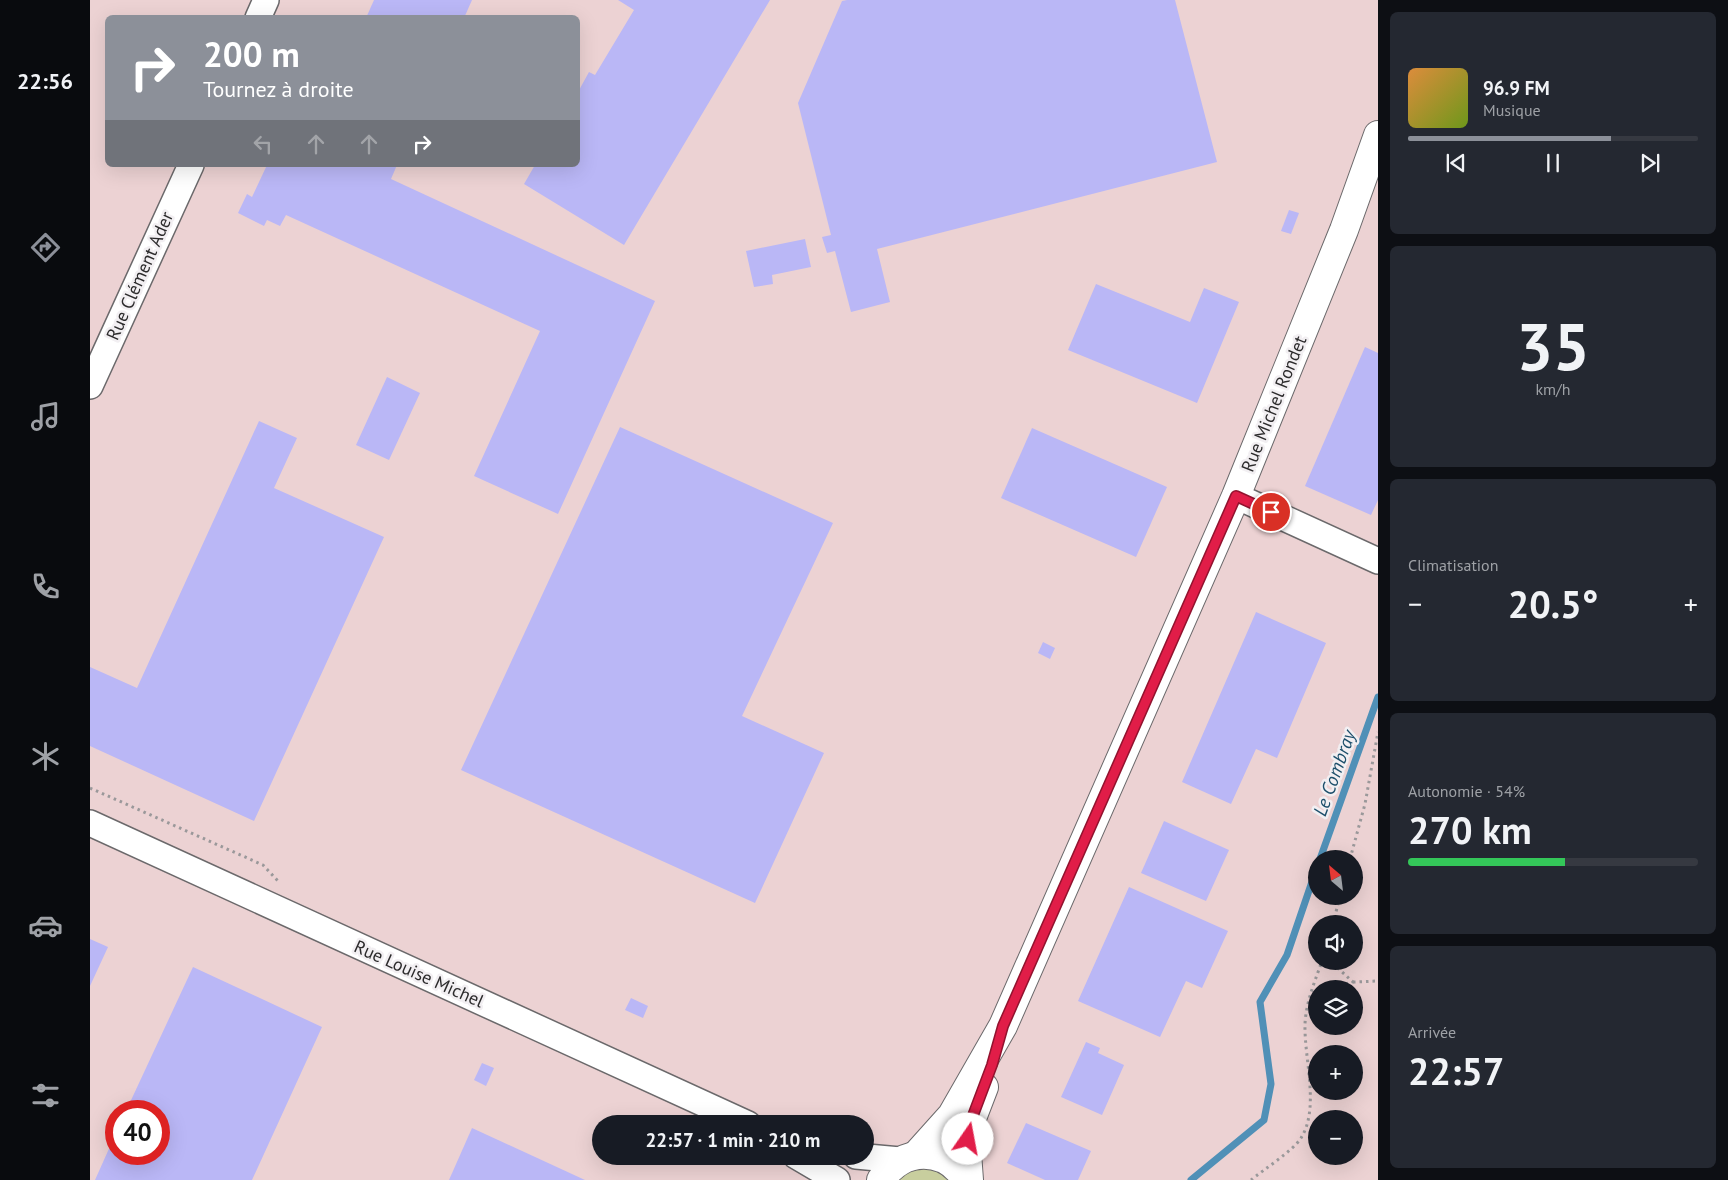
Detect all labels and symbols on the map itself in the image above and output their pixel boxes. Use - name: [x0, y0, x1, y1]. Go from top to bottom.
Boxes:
- street label: Rue Clément Ader: [101, 208, 178, 344]
- street label: Rue Michel Rondet: [1236, 332, 1311, 475]
- pin: [1250, 491, 1292, 533]
- water label: Le Combray: [1307, 725, 1361, 819]
- north arrow: [1308, 850, 1362, 905]
- street label: Rue Louise Michel: [351, 935, 488, 1013]
- speed limit sign: 40: [105, 1100, 170, 1165]
- position arrow: [941, 1112, 993, 1164]

